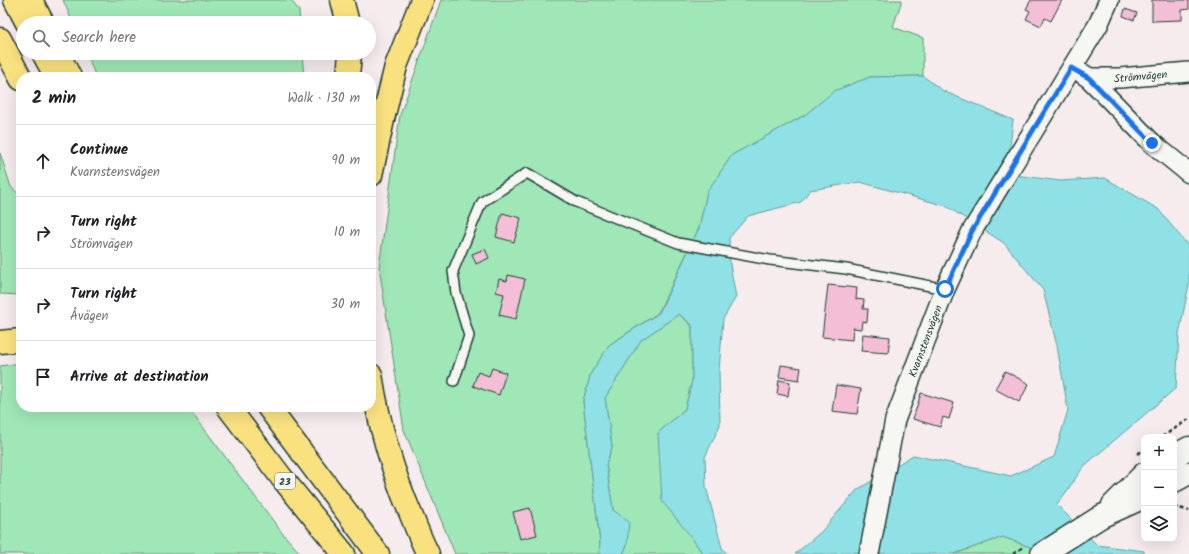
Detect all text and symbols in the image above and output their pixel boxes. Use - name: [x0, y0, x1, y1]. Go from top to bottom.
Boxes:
- search box: [16, 16, 376, 60]
- text: Search here: [62, 26, 136, 50]
- icon: search: [30, 27, 52, 49]
- street label: Strömvägen: [1114, 66, 1168, 88]
- text: 2 min: [32, 85, 76, 112]
- text: Walk · 130 m: [287, 88, 360, 109]
- route end: [1143, 134, 1161, 152]
- text: Continue: [70, 138, 128, 162]
- icon: ahead: [32, 150, 54, 172]
- text: 90 m: [332, 150, 360, 171]
- text: Kvarnstensvägen: [70, 162, 160, 183]
- text: Turn right: [70, 210, 137, 234]
- icon: right: [32, 222, 54, 244]
- text: 10 m: [334, 222, 360, 243]
- text: Strömvägen: [70, 234, 133, 255]
- route start: [936, 280, 954, 298]
- text: Turn right: [70, 282, 137, 306]
- icon: right: [32, 294, 54, 316]
- text: 30 m: [331, 294, 360, 315]
- street label: Kvarnstensvägen: [904, 302, 948, 380]
- text: Åvägen: [70, 306, 108, 327]
- text: Arrive at destination: [70, 365, 209, 389]
- icon: arrive: [32, 366, 54, 388]
- map controls: [1141, 434, 1177, 542]
- button: +: [1141, 434, 1177, 470]
- button: −: [1141, 470, 1177, 506]
- road number: 23: [275, 473, 295, 489]
- button: layers: [1141, 506, 1177, 542]

